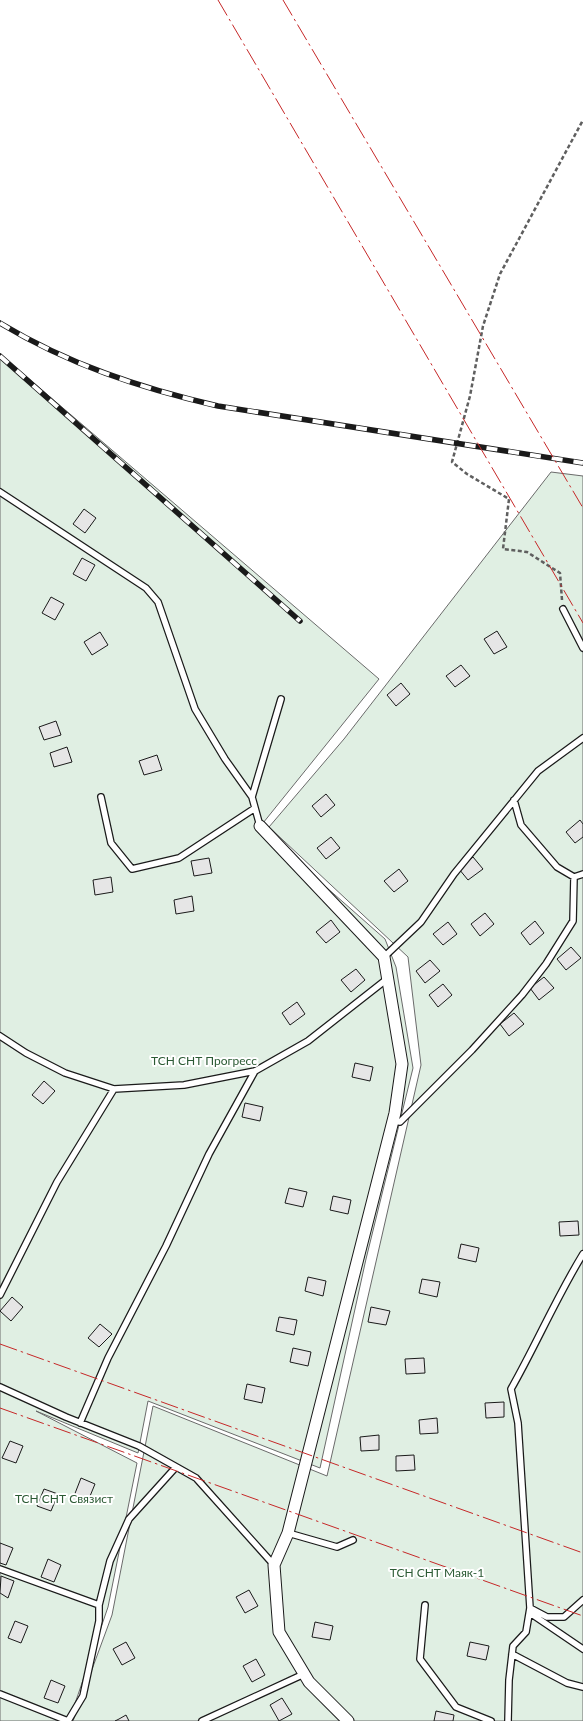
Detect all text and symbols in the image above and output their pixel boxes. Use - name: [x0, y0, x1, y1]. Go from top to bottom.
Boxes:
- park label: ТСН СНТ Прогресс: [151, 1053, 257, 1068]
- park label: ТСН СНТ Связист: [15, 1491, 113, 1506]
- park label: ТСН СНТ Маяк-1: [390, 1565, 484, 1580]

